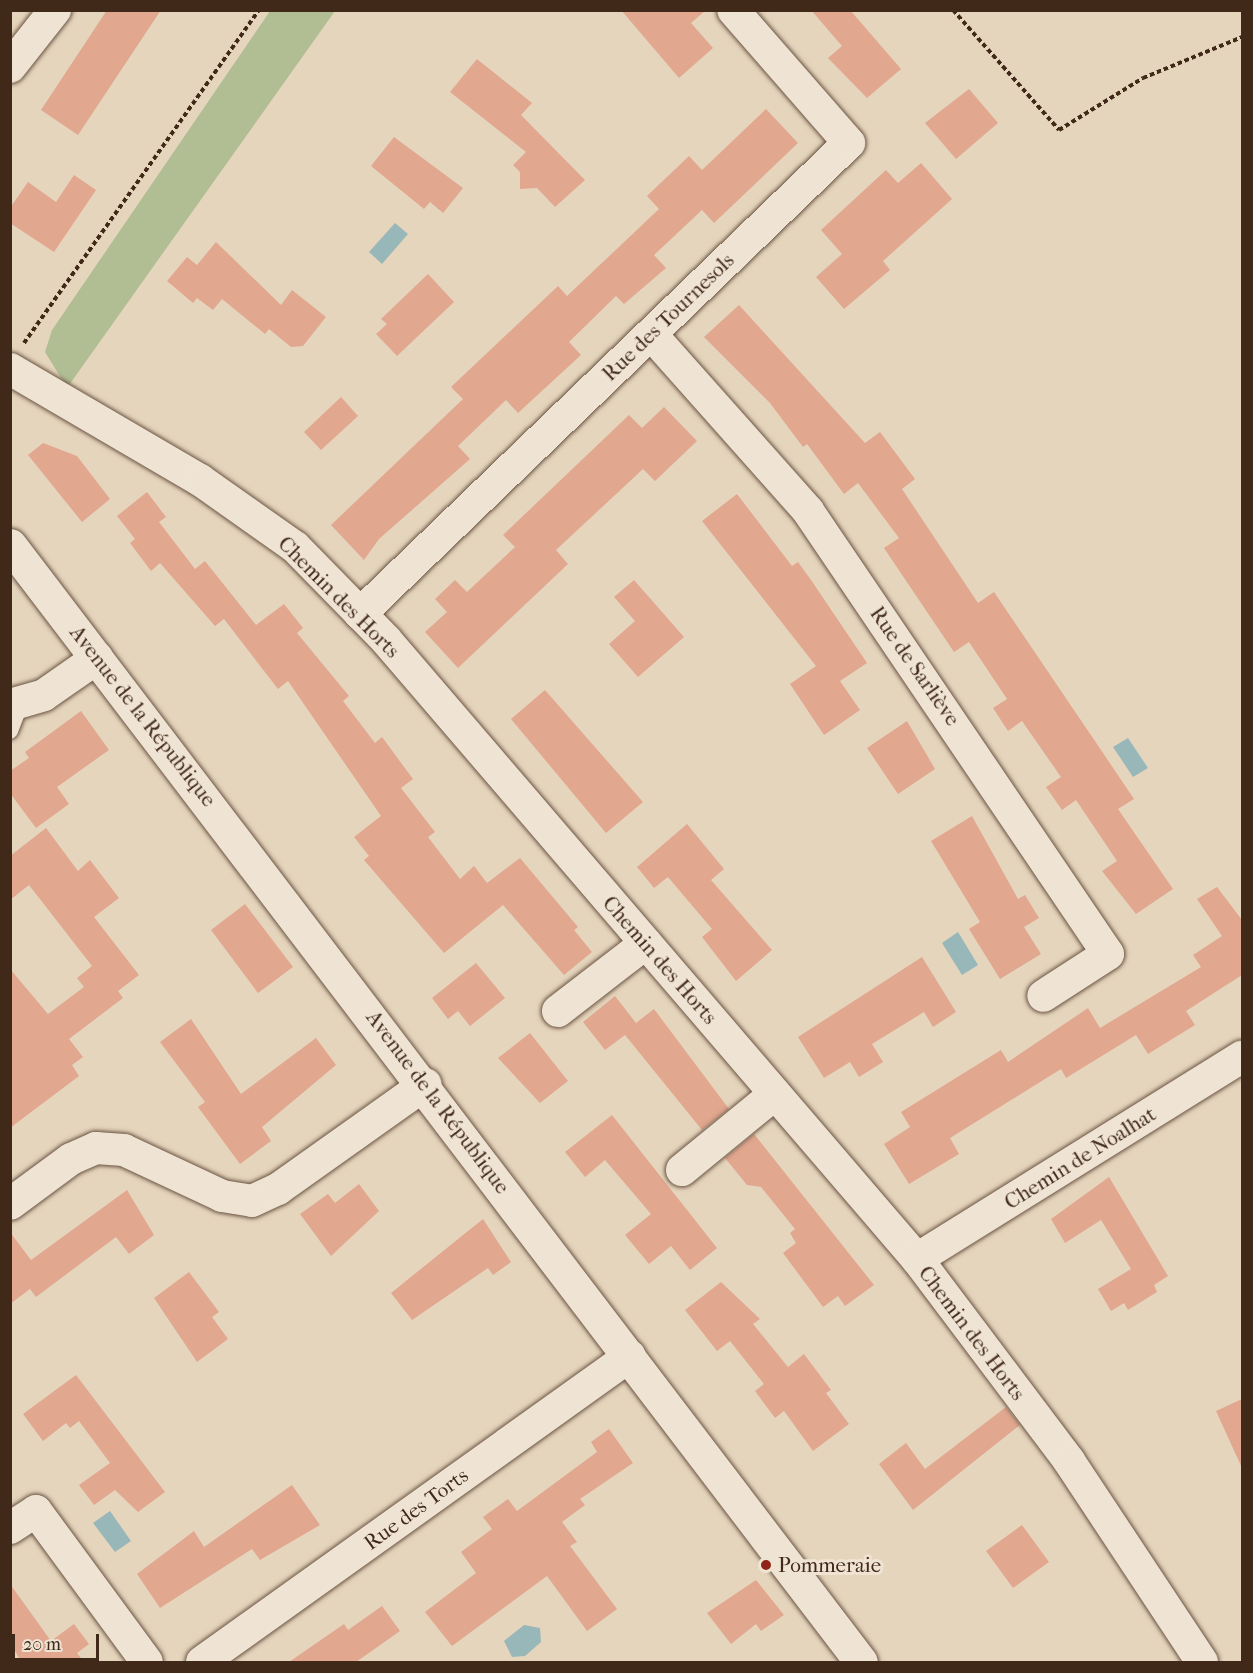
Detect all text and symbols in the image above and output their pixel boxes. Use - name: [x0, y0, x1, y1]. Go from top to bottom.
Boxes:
- street label: Rue des Tournesols: [597, 248, 739, 386]
- street label: Chemin des Horts: [273, 531, 405, 663]
- street label: Rue de Sarliève: [865, 602, 965, 730]
- street label: Avenue de la République: [64, 620, 222, 812]
- street label: Chemin des Horts: [597, 891, 723, 1029]
- street label: Avenue de la République: [361, 1005, 515, 1199]
- street label: Chemin de Noalhat: [1000, 1101, 1160, 1215]
- street label: Chemin des Horts: [913, 1261, 1031, 1405]
- street label: Rue des Torts: [359, 1463, 473, 1555]
- place label: Pommeraie: [778, 1552, 881, 1578]
- marker: Pommeraie: [759, 1558, 773, 1572]
- scale bar: [15, 1622, 102, 1660]
- text: 20 m: [23, 1634, 61, 1655]

